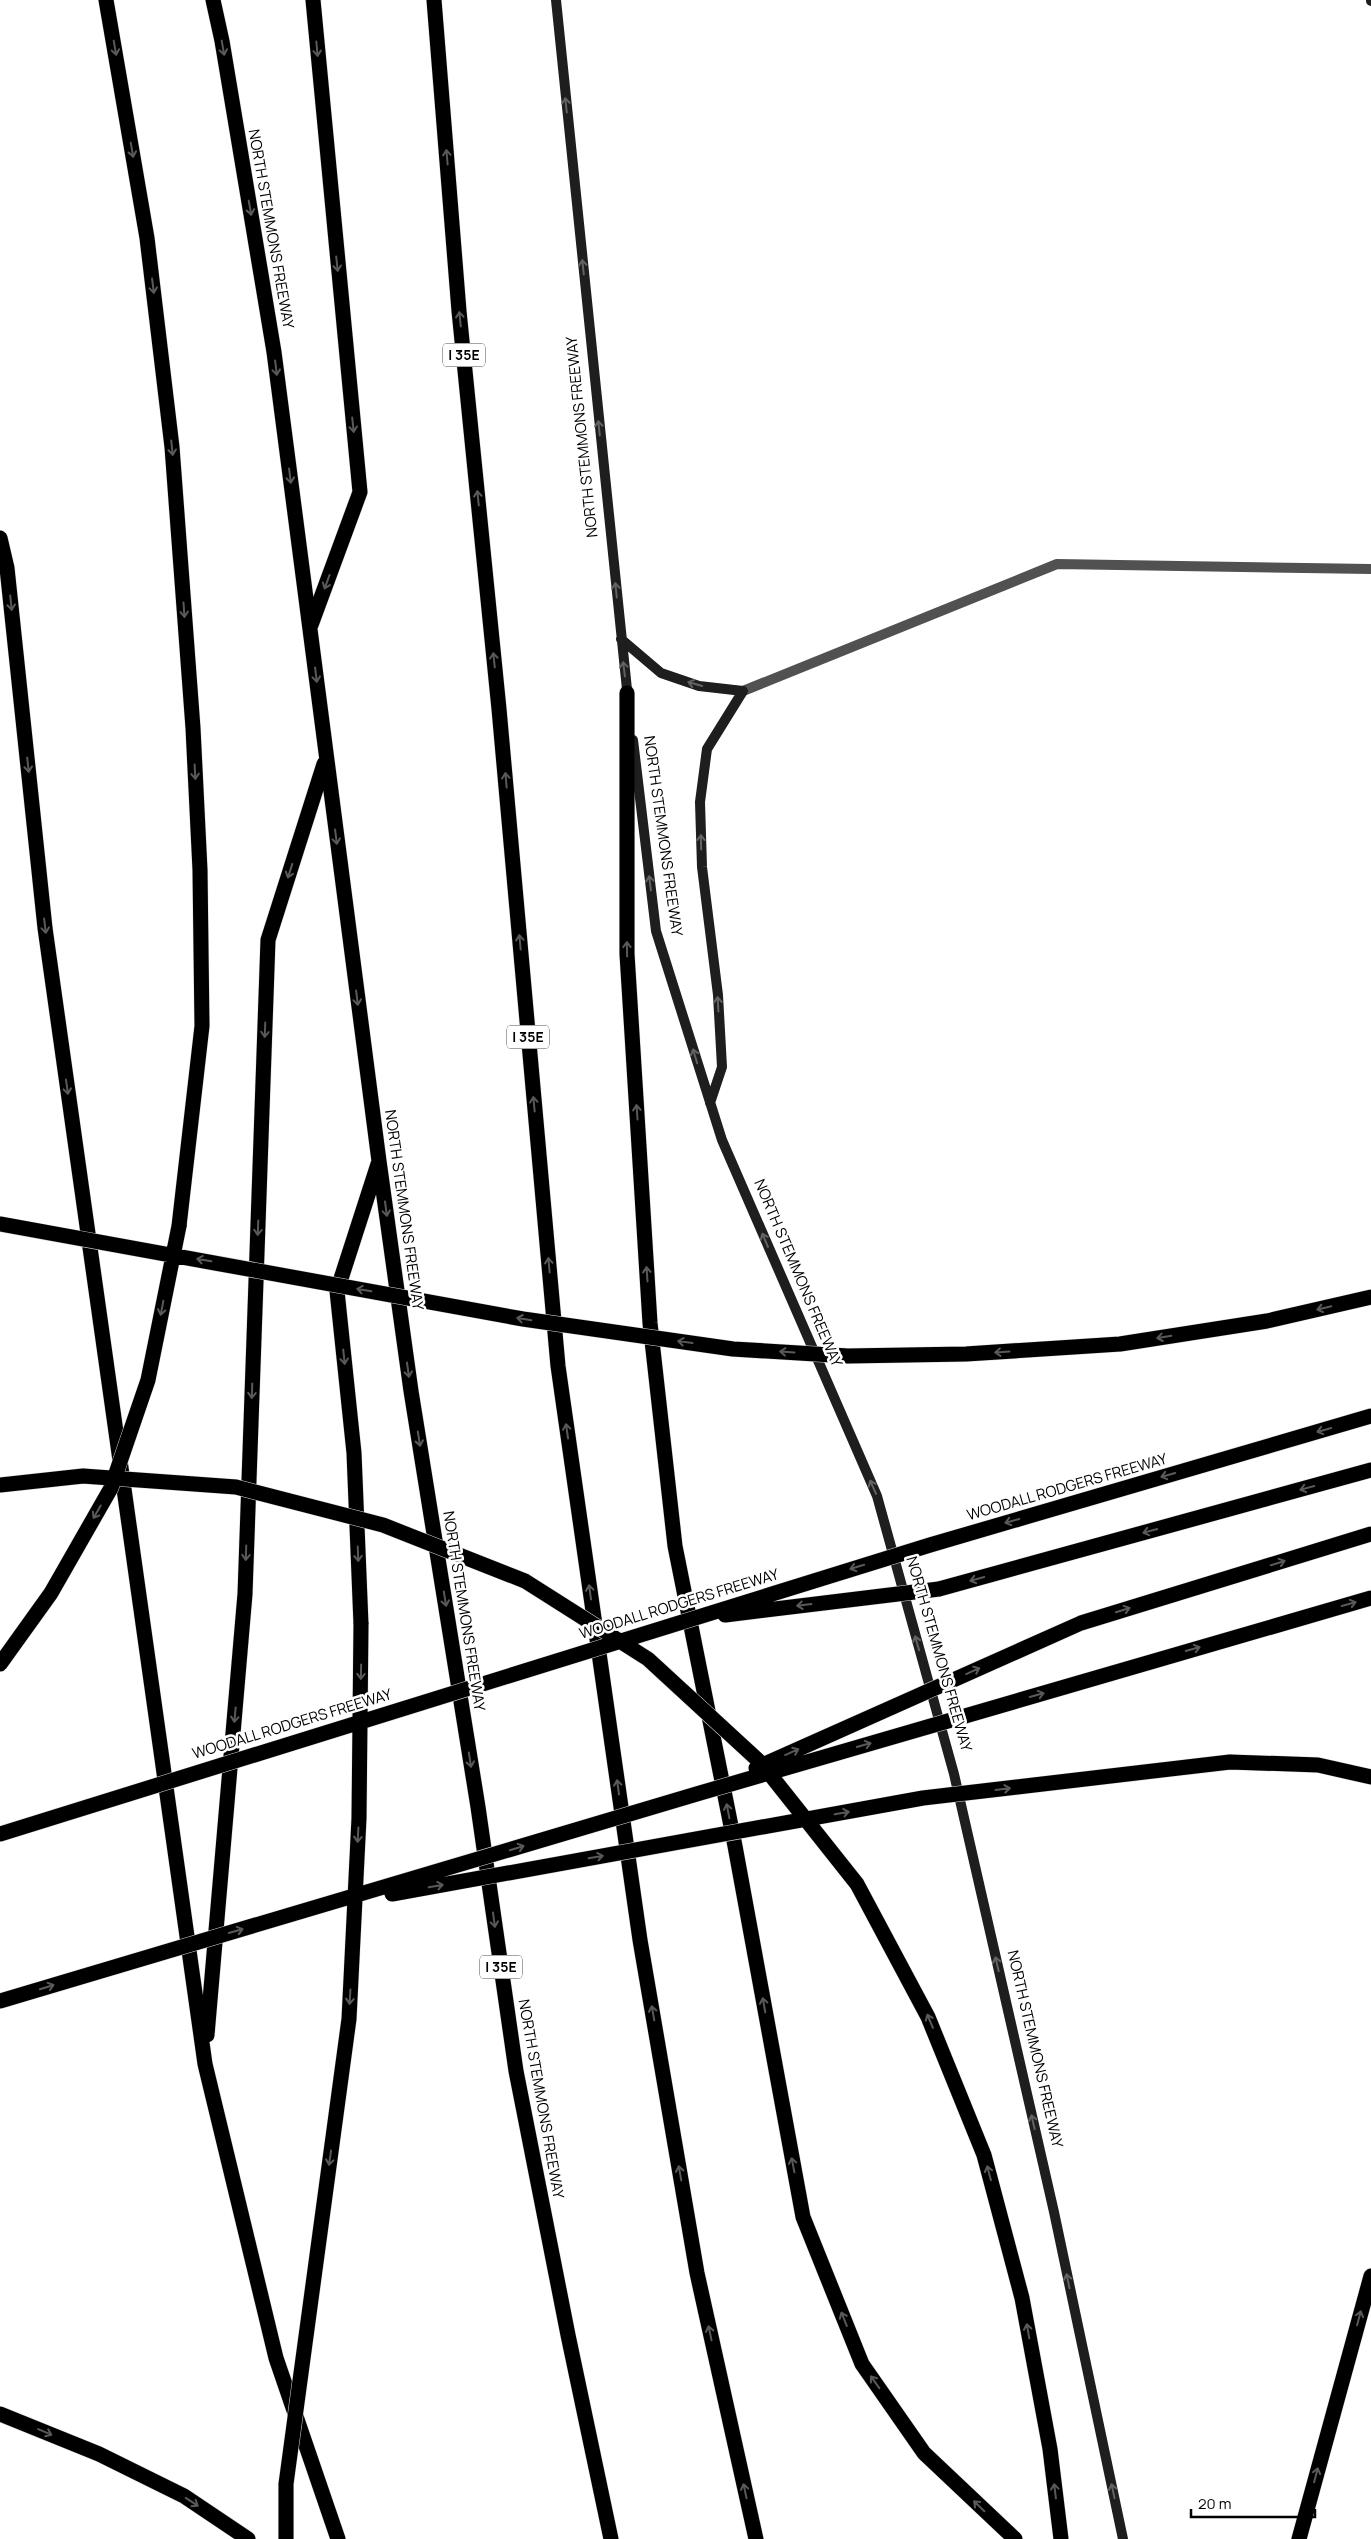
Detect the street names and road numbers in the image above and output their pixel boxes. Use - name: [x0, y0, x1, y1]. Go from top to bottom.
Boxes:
- street label: NORTH STEMMONS FREEWAY: [244, 128, 299, 331]
- street label: NORTH STEMMONS FREEWAY: [560, 335, 603, 539]
- road number: I 35E: [443, 344, 485, 366]
- street label: NORTH STEMMONS FREEWAY: [639, 734, 688, 938]
- road number: I 35E: [507, 1026, 549, 1048]
- street label: NORTH STEMMONS FREEWAY: [380, 1108, 429, 1312]
- street label: NORTH STEMMONS FREEWAY: [749, 1176, 848, 1371]
- street label: WOODALL RODGERS FREEWAY: [964, 1448, 1170, 1525]
- street label: NORTH STEMMONS FREEWAY: [438, 1509, 491, 1713]
- street label: NORTH STEMMONS FREEWAY: [902, 1554, 978, 1755]
- street label: WOODALL RODGERS FREEWAY: [577, 1563, 782, 1644]
- street label: WOODALL RODGERS FREEWAY: [190, 1683, 395, 1764]
- street label: NORTH STEMMONS FREEWAY: [1003, 1948, 1069, 2150]
- road number: I 35E: [480, 1955, 522, 1978]
- street label: NORTH STEMMONS FREEWAY: [514, 1998, 569, 2201]

